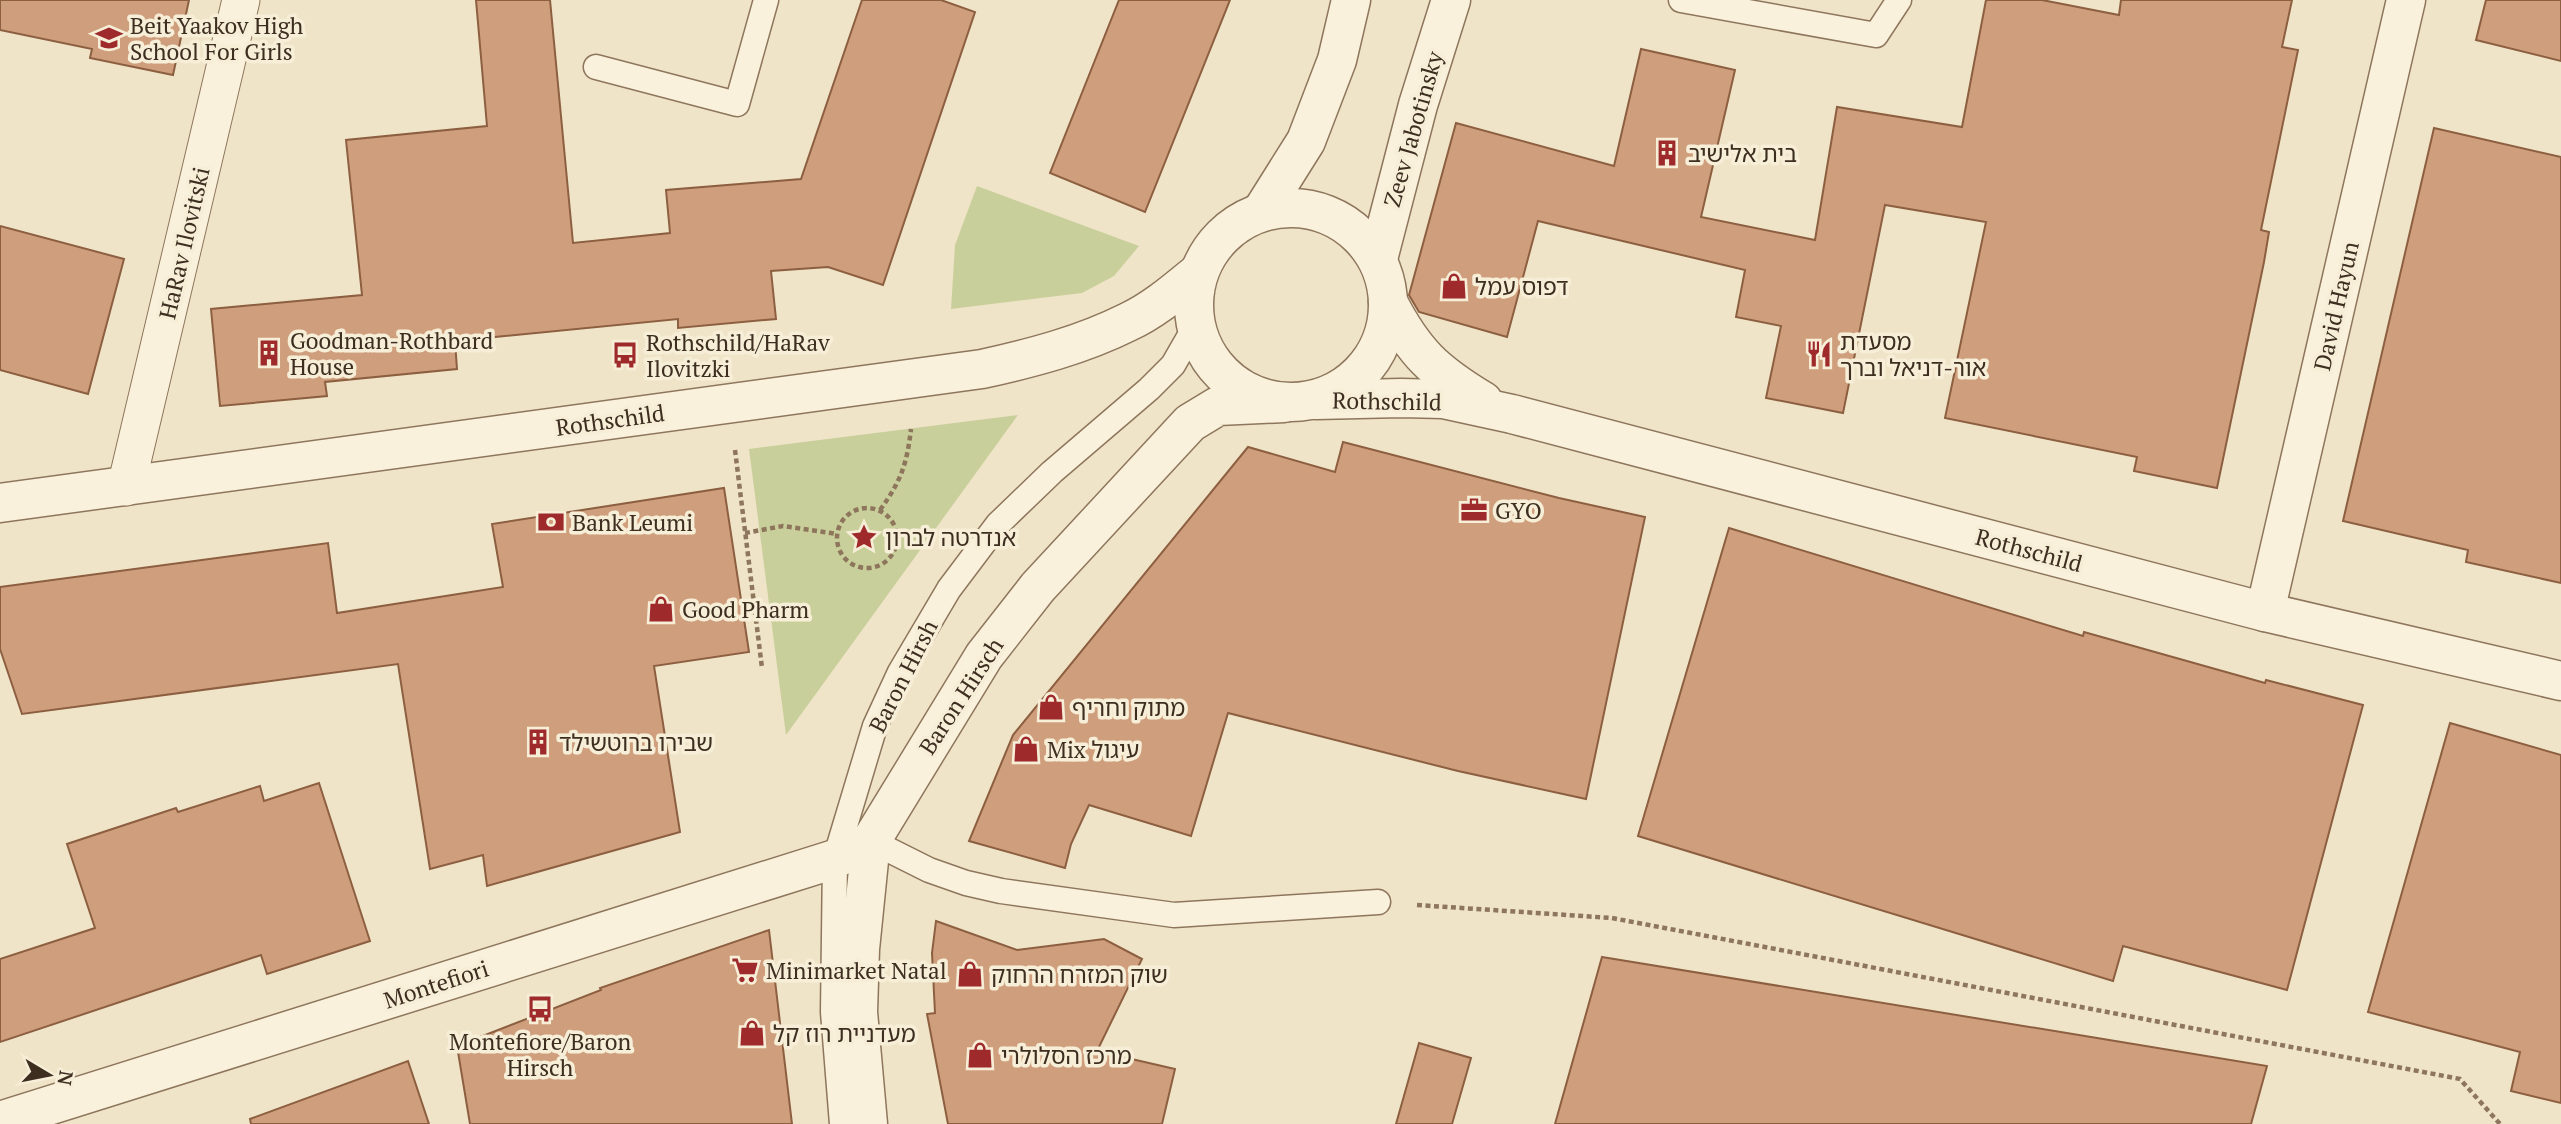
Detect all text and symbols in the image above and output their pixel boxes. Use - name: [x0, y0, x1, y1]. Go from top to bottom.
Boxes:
- place label: Beit Yaakov High School For Girls: [130, 10, 304, 67]
- school or university icon: Beit Yaakov High School For Girls: [94, 23, 124, 53]
- street label: Zeev Jabotinsky: [1376, 47, 1450, 210]
- building icon: בית אלישיב: [1652, 138, 1682, 168]
- place label: בית אלישיב: [1688, 138, 1797, 169]
- street label: HaRav Ilovitski: [151, 164, 217, 322]
- street label: David Hayun: [2306, 238, 2366, 374]
- shop icon: דפוס עמל: [1439, 271, 1469, 301]
- place label: דפוס עמל: [1475, 271, 1568, 302]
- place label: Goodman-Rothbard House: [290, 325, 494, 382]
- place label: מסעדת אור-דניאל וברך: [1840, 326, 1986, 383]
- place label: Rothschild/HaRav Ilovitzki: [646, 327, 830, 384]
- building icon: Goodman-Rothbard House: [254, 338, 284, 368]
- restaurant icon: מסעדת אור-דניאל וברך: [1804, 339, 1834, 369]
- bus stop icon: Rothschild/HaRav Ilovitzki: [610, 340, 640, 370]
- street label: Rothschild: [1332, 385, 1442, 417]
- street label: Rothschild: [554, 397, 667, 443]
- office icon: GYO: [1459, 495, 1489, 525]
- place label: GYO: [1495, 495, 1542, 526]
- bank icon: Bank Leumi: [536, 507, 566, 537]
- place label: Bank Leumi: [572, 507, 693, 538]
- street label: Rothschild: [1972, 521, 2086, 579]
- place icon: אנדרטה לברון: [849, 522, 879, 552]
- place label: אנדרטה לברון: [885, 522, 1016, 553]
- shop icon: Good Pharm: [646, 594, 676, 624]
- place label: Good Pharm: [682, 594, 809, 625]
- street label: Baron Hirsh: [861, 614, 945, 738]
- street label: Baron Hirsch: [912, 631, 1011, 760]
- shop icon: מתוק וחריף: [1036, 692, 1066, 722]
- place label: מתוק וחריף: [1072, 692, 1185, 723]
- building icon: שבירו ברוטשילד: [523, 727, 553, 757]
- place label: שבירו ברוטשילד: [559, 727, 713, 758]
- shop icon: Mix עיגול: [1011, 734, 1041, 764]
- place label: Mix עיגול: [1047, 734, 1139, 765]
- street label: Montefiori: [380, 952, 493, 1016]
- supermarket icon: Minimarket Natal: [730, 955, 760, 985]
- place label: Minimarket Natal: [766, 955, 947, 986]
- shop icon: שוק המזרח הרחוק: [955, 959, 985, 989]
- place label: שוק המזרח הרחוק: [991, 959, 1168, 990]
- bus stop icon: Montefiore/Baron Hirsch: [525, 994, 555, 1024]
- shop icon: מעדניית רוז קל: [737, 1018, 767, 1048]
- place label: מעדניית רוז קל: [773, 1018, 916, 1049]
- place label: Montefiore/Baron Hirsch: [449, 1026, 631, 1083]
- north arrow: [14, 1040, 84, 1110]
- shop icon: מרכז הסלולרי: [965, 1040, 995, 1070]
- place label: מרכז הסלולרי: [1001, 1040, 1132, 1071]
- text: N: [53, 1069, 80, 1088]

